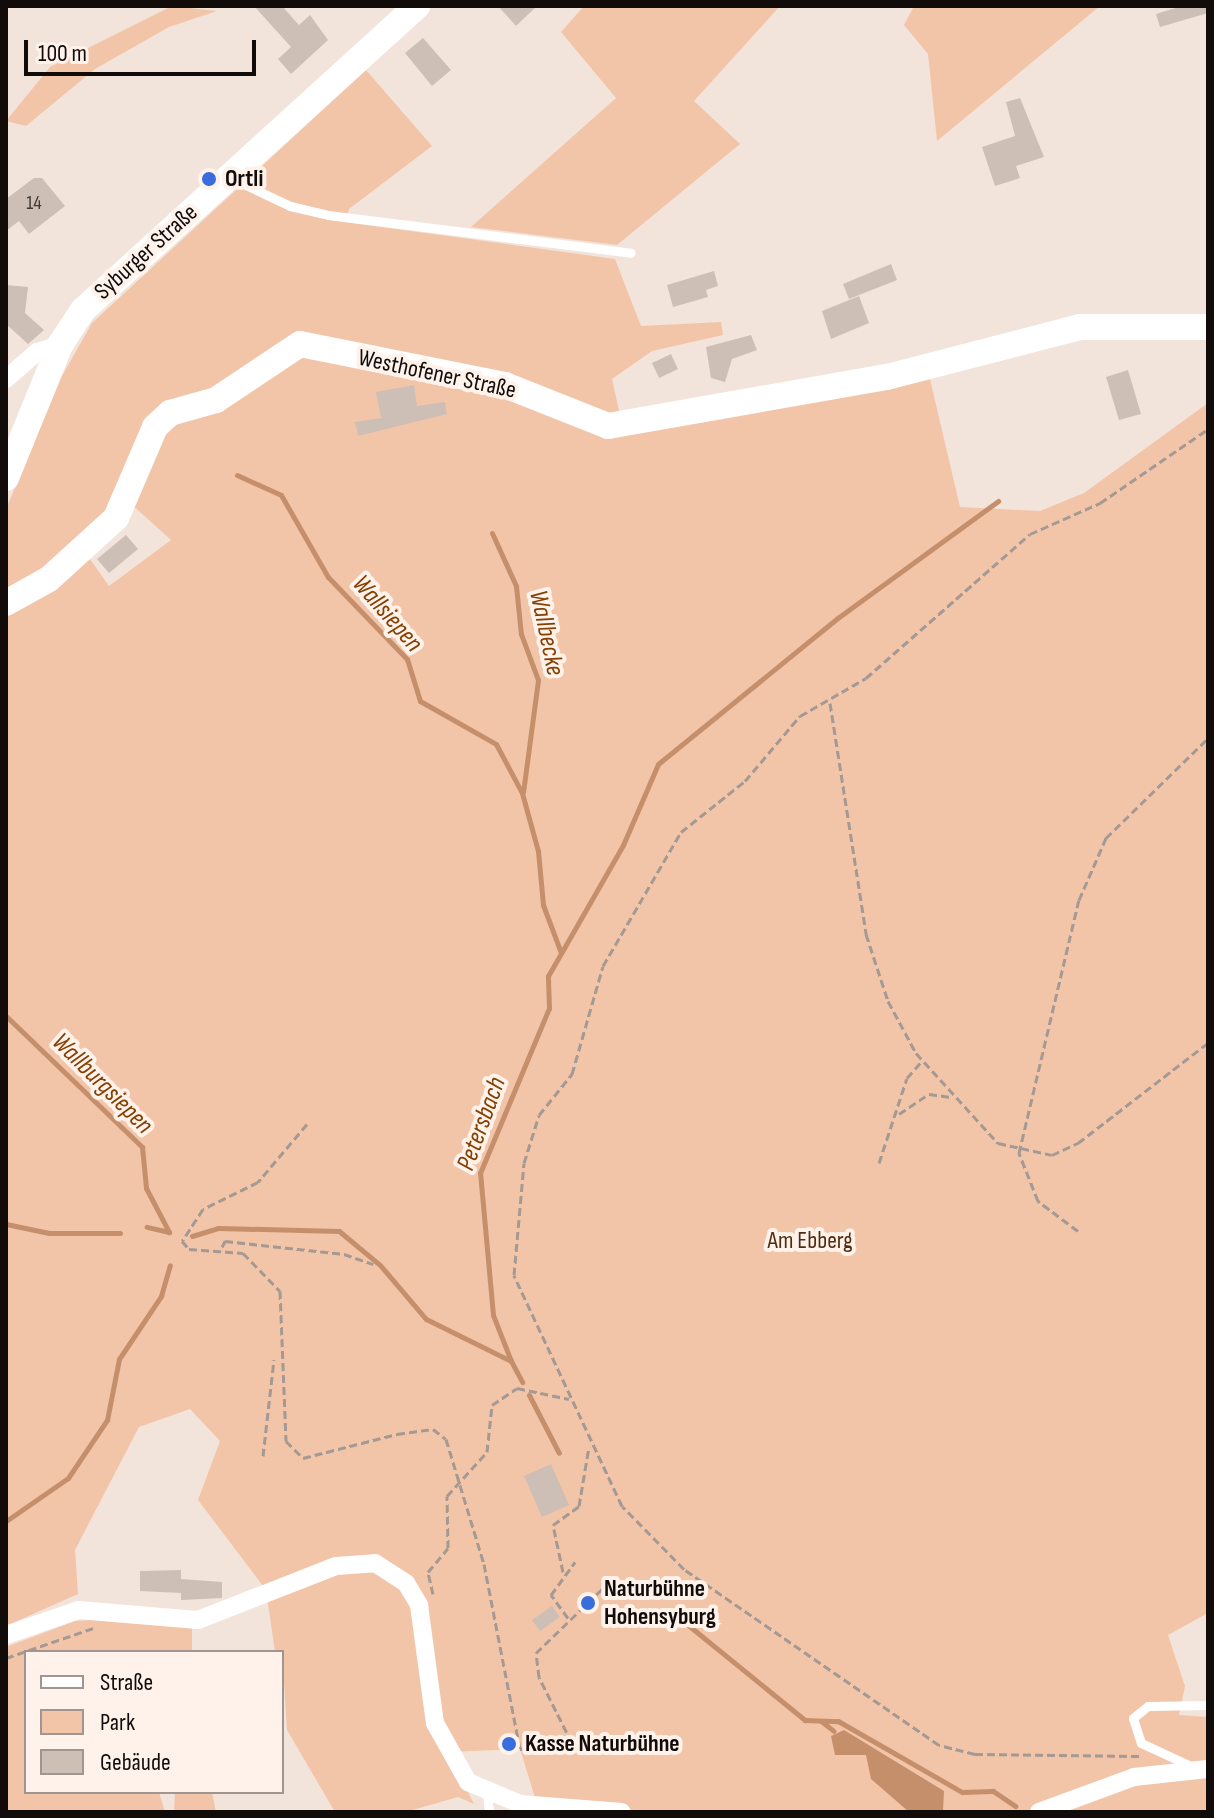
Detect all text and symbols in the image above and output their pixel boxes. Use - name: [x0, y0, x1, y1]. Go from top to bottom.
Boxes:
- scale bar: [28, 24, 260, 74]
- text: 100 m: [38, 39, 87, 68]
- place label: Ortli: [225, 165, 263, 193]
- marker: Ortli: [200, 170, 218, 188]
- house number: 14: [26, 191, 42, 215]
- street label: Syburger Straße: [89, 198, 203, 306]
- street label: Westhofener Straße: [355, 343, 519, 405]
- water label: Wallsiepen: [345, 569, 429, 659]
- water label: Wallbecke: [522, 588, 570, 678]
- water label: Wallburgsiepen: [45, 1027, 159, 1141]
- water label: Petersbach: [451, 1073, 513, 1175]
- park label: Am Ebberg: [767, 1227, 853, 1255]
- place label: Naturbühne Hohensyburg: [604, 1575, 716, 1631]
- marker: Naturbühne Hohensyburg: [579, 1594, 597, 1612]
- legend: [24, 1650, 284, 1794]
- text: Straße: [100, 1668, 153, 1697]
- text: Park: [100, 1708, 135, 1737]
- place label: Kasse Naturbühne: [525, 1730, 680, 1758]
- marker: Kasse Naturbühne: [500, 1735, 518, 1753]
- text: Gebäude: [100, 1748, 171, 1777]

